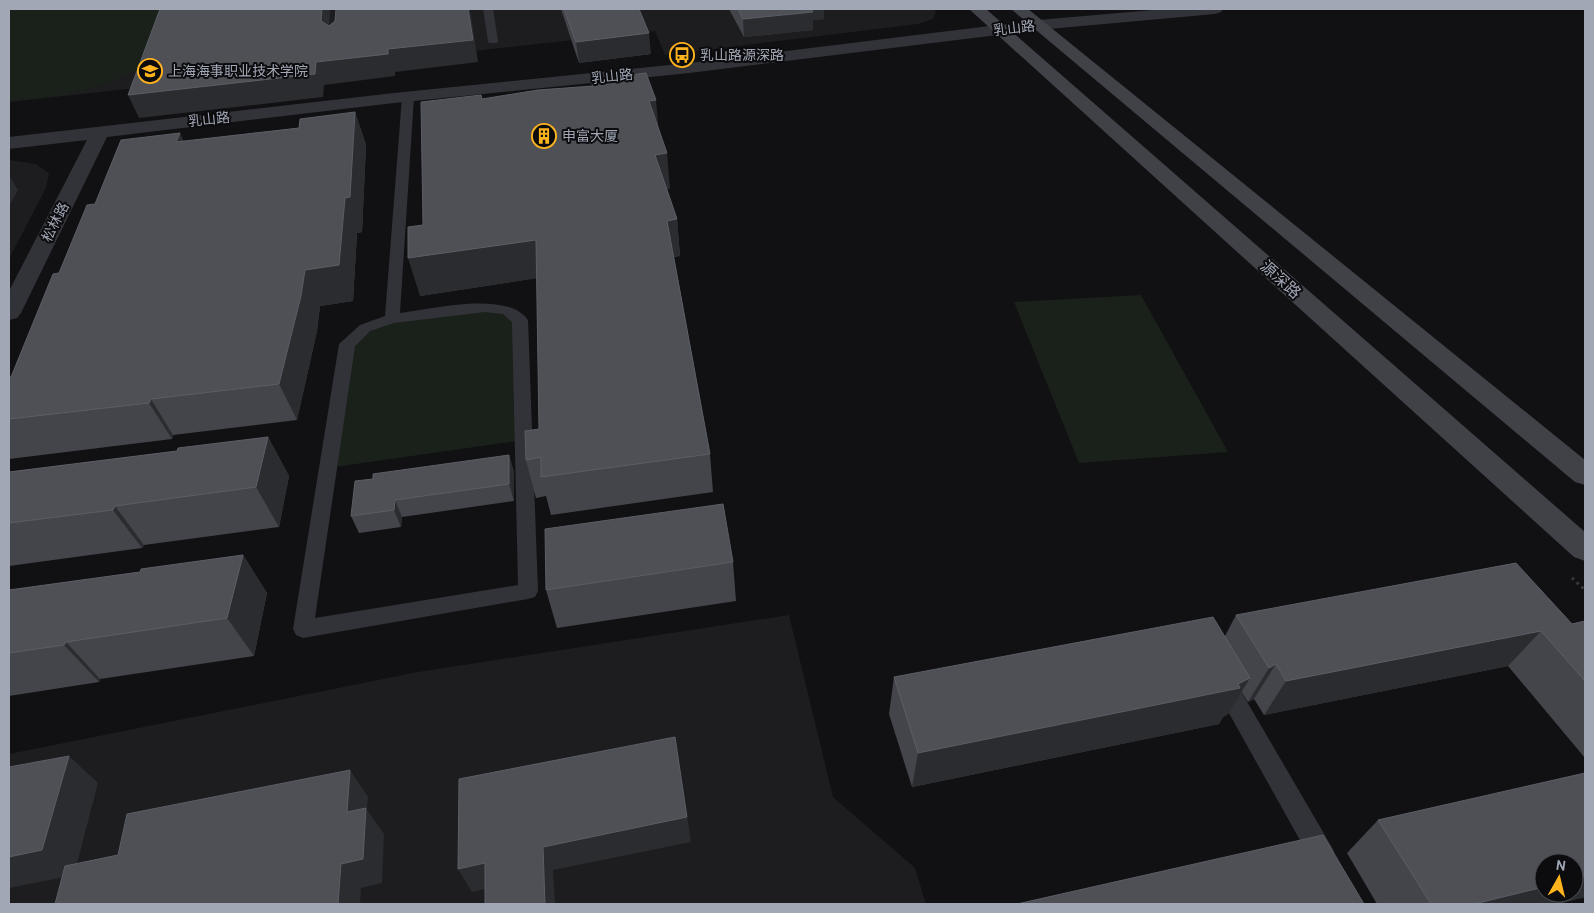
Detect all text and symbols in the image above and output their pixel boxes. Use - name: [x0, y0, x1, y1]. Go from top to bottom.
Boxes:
- street label: 乳山路: [992, 18, 1036, 40]
- bus stop icon: 乳山路源深路: [669, 42, 695, 68]
- place label: 乳山路源深路: [700, 48, 784, 65]
- school or university icon: 上海海事职业技术学院: [137, 58, 163, 84]
- place label: 上海海事职业技术学院: [168, 64, 308, 81]
- street label: 乳山路: [590, 67, 634, 88]
- street label: 乳山路: [187, 110, 231, 131]
- building icon: 申富大厦: [531, 123, 557, 149]
- place label: 申富大厦: [562, 129, 618, 146]
- street label: 松林路: [39, 200, 73, 245]
- street label: 源深路: [1255, 257, 1304, 304]
- north arrow: [1534, 853, 1584, 903]
- text: N: [1554, 857, 1567, 876]

